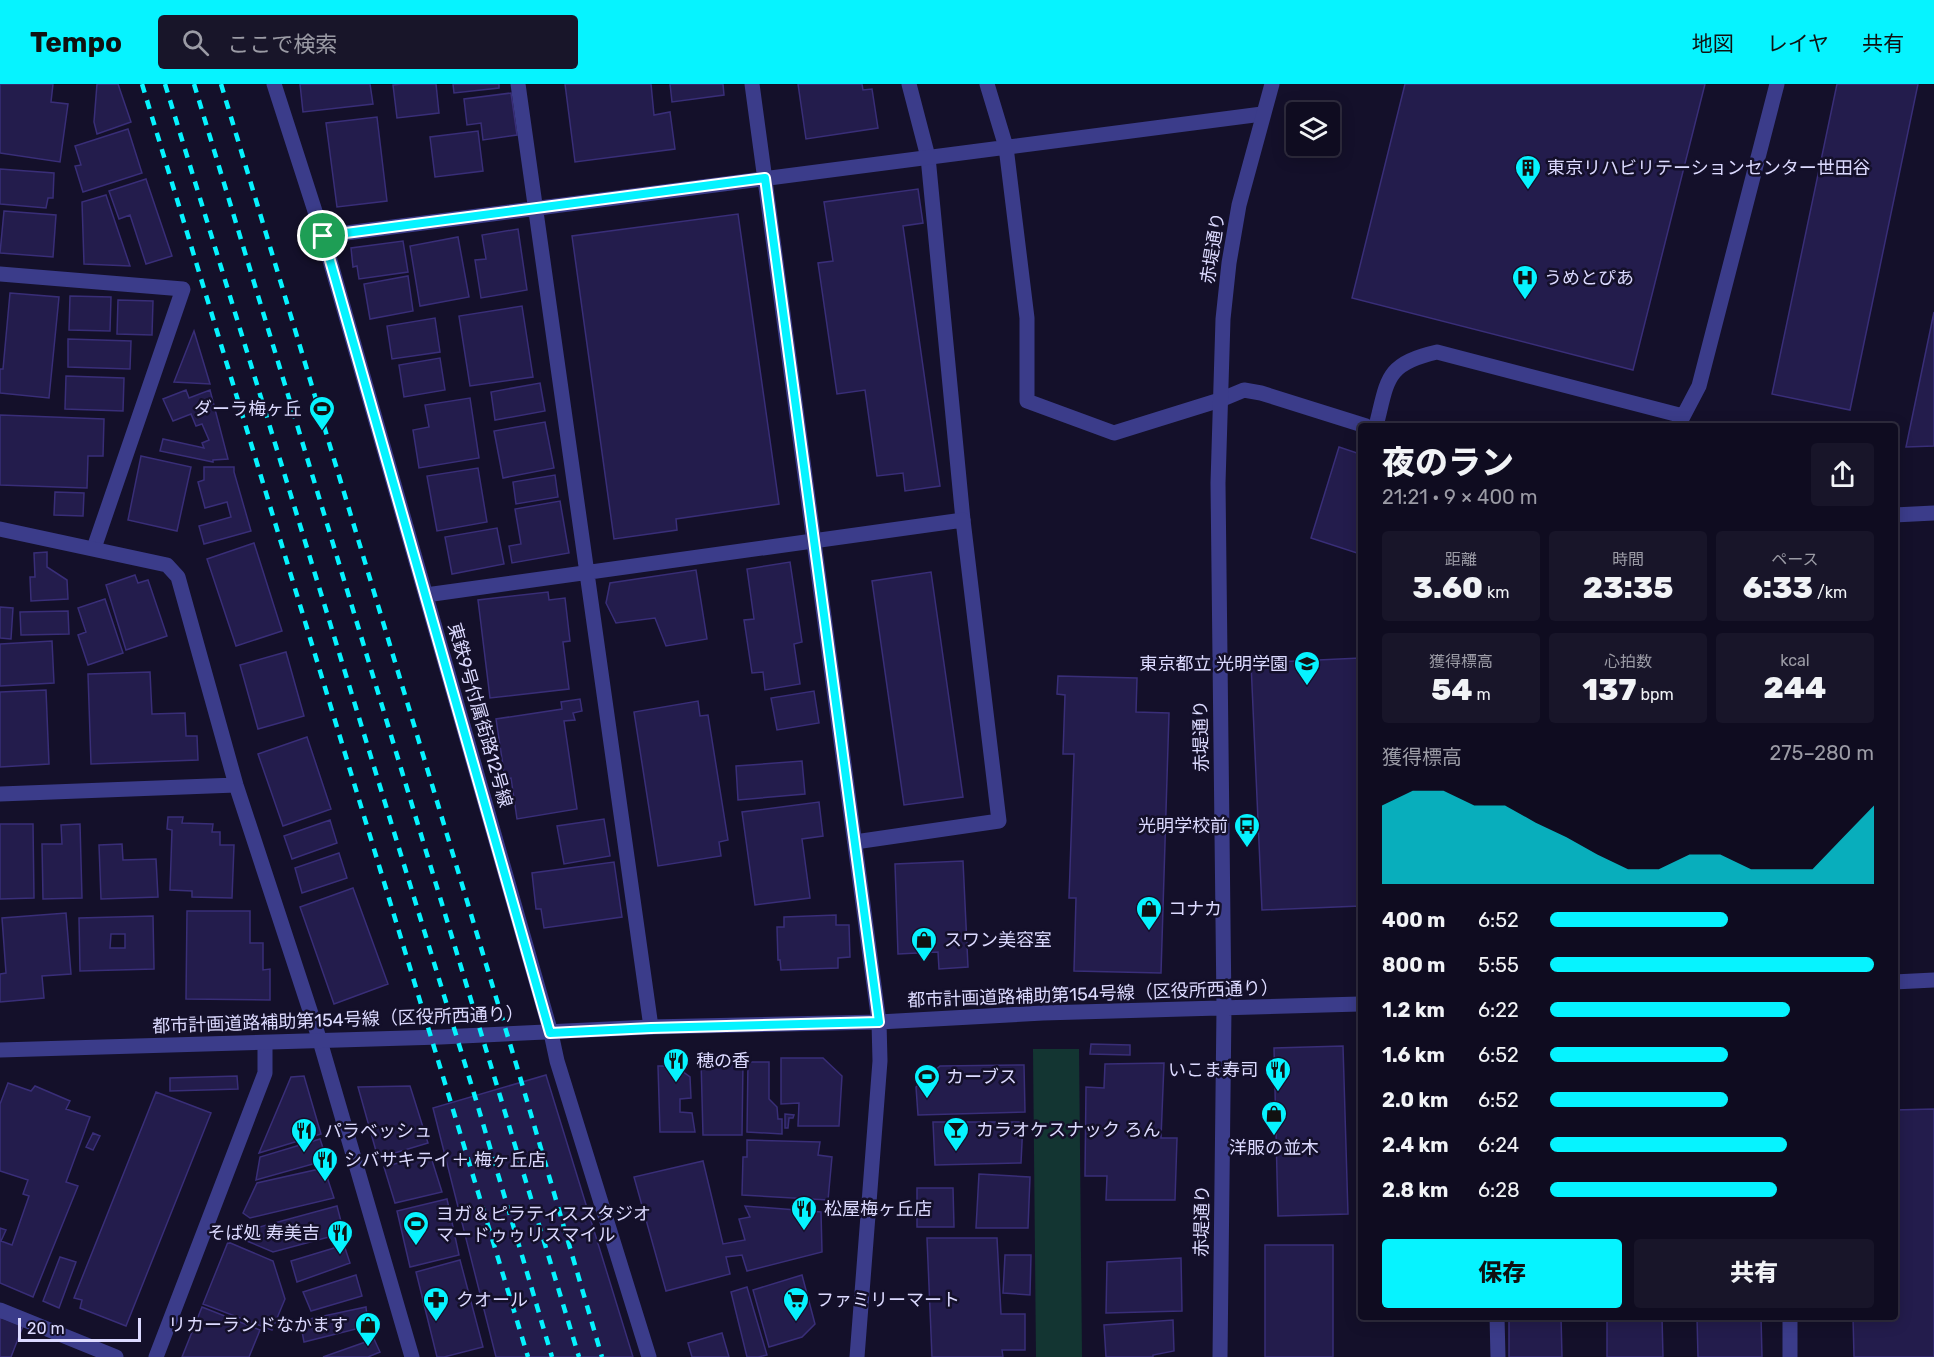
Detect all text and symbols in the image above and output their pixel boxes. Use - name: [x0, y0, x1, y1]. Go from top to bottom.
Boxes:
- search box: [158, 15, 578, 69]
- text: Tempo: [30, 26, 122, 59]
- icon: search: [179, 26, 212, 59]
- text: ここで検索: [227, 31, 337, 58]
- text: 地図: [1692, 31, 1734, 56]
- text: レイヤ: [1767, 31, 1829, 56]
- text: 共有: [1862, 31, 1904, 56]
- map controls: [1286, 102, 1340, 156]
- button: layers: [1286, 102, 1340, 156]
- building icon: 東京リハビリテーションセンター世田谷: [1513, 153, 1543, 191]
- place label: 東京リハビリテーションセンター世田谷: [1547, 157, 1871, 179]
- pin: [297, 210, 348, 261]
- street label: 赤堤通り: [1197, 211, 1229, 285]
- icon: arrive: [306, 219, 339, 252]
- hospital icon: うめとぴあ: [1510, 263, 1540, 301]
- place label: うめとぴあ: [1544, 267, 1634, 289]
- sports icon: ダーラ梅ヶ丘: [307, 394, 337, 432]
- place label: ダーラ梅ヶ丘: [194, 398, 302, 420]
- text: 夜のラン: [1382, 443, 1514, 482]
- button: share: [1811, 443, 1874, 506]
- text: 21:21 · 9 × 400 m: [1382, 485, 1537, 509]
- text: 距離: [1445, 550, 1477, 569]
- text: 時間: [1612, 550, 1644, 569]
- text: ペース: [1771, 550, 1819, 569]
- text: 3.60: [1413, 570, 1483, 606]
- text: 23:35: [1583, 570, 1673, 606]
- text: 6:33: [1743, 570, 1813, 606]
- text: km: [1483, 583, 1509, 602]
- text: /km: [1813, 583, 1847, 602]
- street label: 東鉄9号付属街路12号線: [443, 620, 517, 810]
- school or university icon: 東京都立 光明学園: [1292, 649, 1322, 687]
- text: kcal: [1780, 651, 1810, 670]
- text: 獲得標高: [1429, 652, 1493, 671]
- text: 心拍数: [1604, 652, 1652, 671]
- place label: 東京都立 光明学園: [1140, 653, 1288, 675]
- text: 244: [1764, 670, 1826, 706]
- text: 54: [1431, 672, 1473, 708]
- text: 137: [1582, 672, 1637, 708]
- text: m: [1473, 685, 1491, 704]
- text: bpm: [1637, 685, 1674, 704]
- street label: 赤堤通り: [1189, 700, 1213, 772]
- text: 275–280 m: [1770, 741, 1874, 765]
- text: 獲得標高: [1382, 745, 1462, 769]
- bus stop icon: 光明学校前: [1232, 811, 1262, 849]
- place label: 光明学校前: [1138, 815, 1228, 837]
- shop icon: コナカ: [1134, 894, 1164, 932]
- place label: コナカ: [1168, 898, 1222, 920]
- text: 400 m: [1382, 908, 1445, 932]
- text: 6:52: [1478, 908, 1519, 932]
- shop icon: スワン美容室: [909, 925, 939, 963]
- place label: スワン美容室: [944, 929, 1052, 951]
- text: 800 m: [1382, 953, 1445, 977]
- text: 5:55: [1478, 953, 1519, 977]
- street label: 都市計画道路補助第154号線（区役所西通り）: [907, 977, 1279, 1011]
- text: 1.2 km: [1382, 998, 1445, 1022]
- text: 6:22: [1478, 998, 1519, 1022]
- street label: 都市計画道路補助第154号線（区役所西通り）: [152, 1003, 524, 1037]
- text: 1.6 km: [1382, 1043, 1445, 1067]
- text: 6:52: [1478, 1043, 1519, 1067]
- restaurant icon: 穂の香: [661, 1046, 691, 1084]
- place label: 穂の香: [696, 1050, 750, 1072]
- restaurant icon: いこま寿司: [1263, 1055, 1293, 1093]
- place label: いこま寿司: [1168, 1059, 1258, 1081]
- sports icon: カーブス: [912, 1062, 942, 1100]
- place label: カーブス: [946, 1066, 1017, 1088]
- text: 2.0 km: [1382, 1088, 1448, 1112]
- text: 6:52: [1478, 1088, 1519, 1112]
- shop icon: 洋服の並木: [1259, 1099, 1289, 1137]
- bar icon: カラオケスナック ろん: [941, 1115, 971, 1153]
- restaurant icon: パラベッシュ: [289, 1116, 319, 1154]
- place label: カラオケスナック ろん: [976, 1119, 1160, 1141]
- place label: パラベッシュ: [324, 1120, 432, 1142]
- text: 2.4 km: [1382, 1133, 1448, 1157]
- text: 6:24: [1478, 1133, 1519, 1157]
- place label: 洋服の並木: [1229, 1137, 1319, 1159]
- restaurant icon: シバサキテイ＋ 梅ヶ丘店: [310, 1145, 340, 1183]
- place label: シバサキテイ＋ 梅ヶ丘店: [344, 1149, 546, 1171]
- text: 2.8 km: [1382, 1178, 1448, 1202]
- text: 6:28: [1478, 1178, 1520, 1202]
- street label: 赤堤通り: [1190, 1185, 1214, 1257]
- restaurant icon: 松屋梅ヶ丘店: [789, 1194, 819, 1232]
- place label: 松屋梅ヶ丘店: [824, 1198, 932, 1220]
- place label: ヨガ＆ピラティススタジオ マードゥゥリスマイル: [436, 1203, 651, 1246]
- sports icon: ヨガ＆ピラティススタジオ マードゥゥリスマイル: [401, 1209, 431, 1247]
- restaurant icon: そば処 寿美吉: [325, 1218, 355, 1256]
- place label: そば処 寿美吉: [208, 1222, 320, 1244]
- button: 保存: [1382, 1239, 1622, 1308]
- button: 共有: [1634, 1239, 1874, 1308]
- pharmacy icon: クオール: [421, 1285, 451, 1323]
- supermarket icon: ファミリーマート: [781, 1285, 811, 1323]
- place label: クオール: [456, 1289, 528, 1311]
- place label: ファミリーマート: [816, 1289, 960, 1311]
- shop icon: リカーランドなかます: [353, 1310, 383, 1348]
- place label: リカーランドなかます: [168, 1314, 348, 1336]
- scale bar: [18, 1315, 141, 1342]
- text: 20 m: [27, 1319, 65, 1338]

